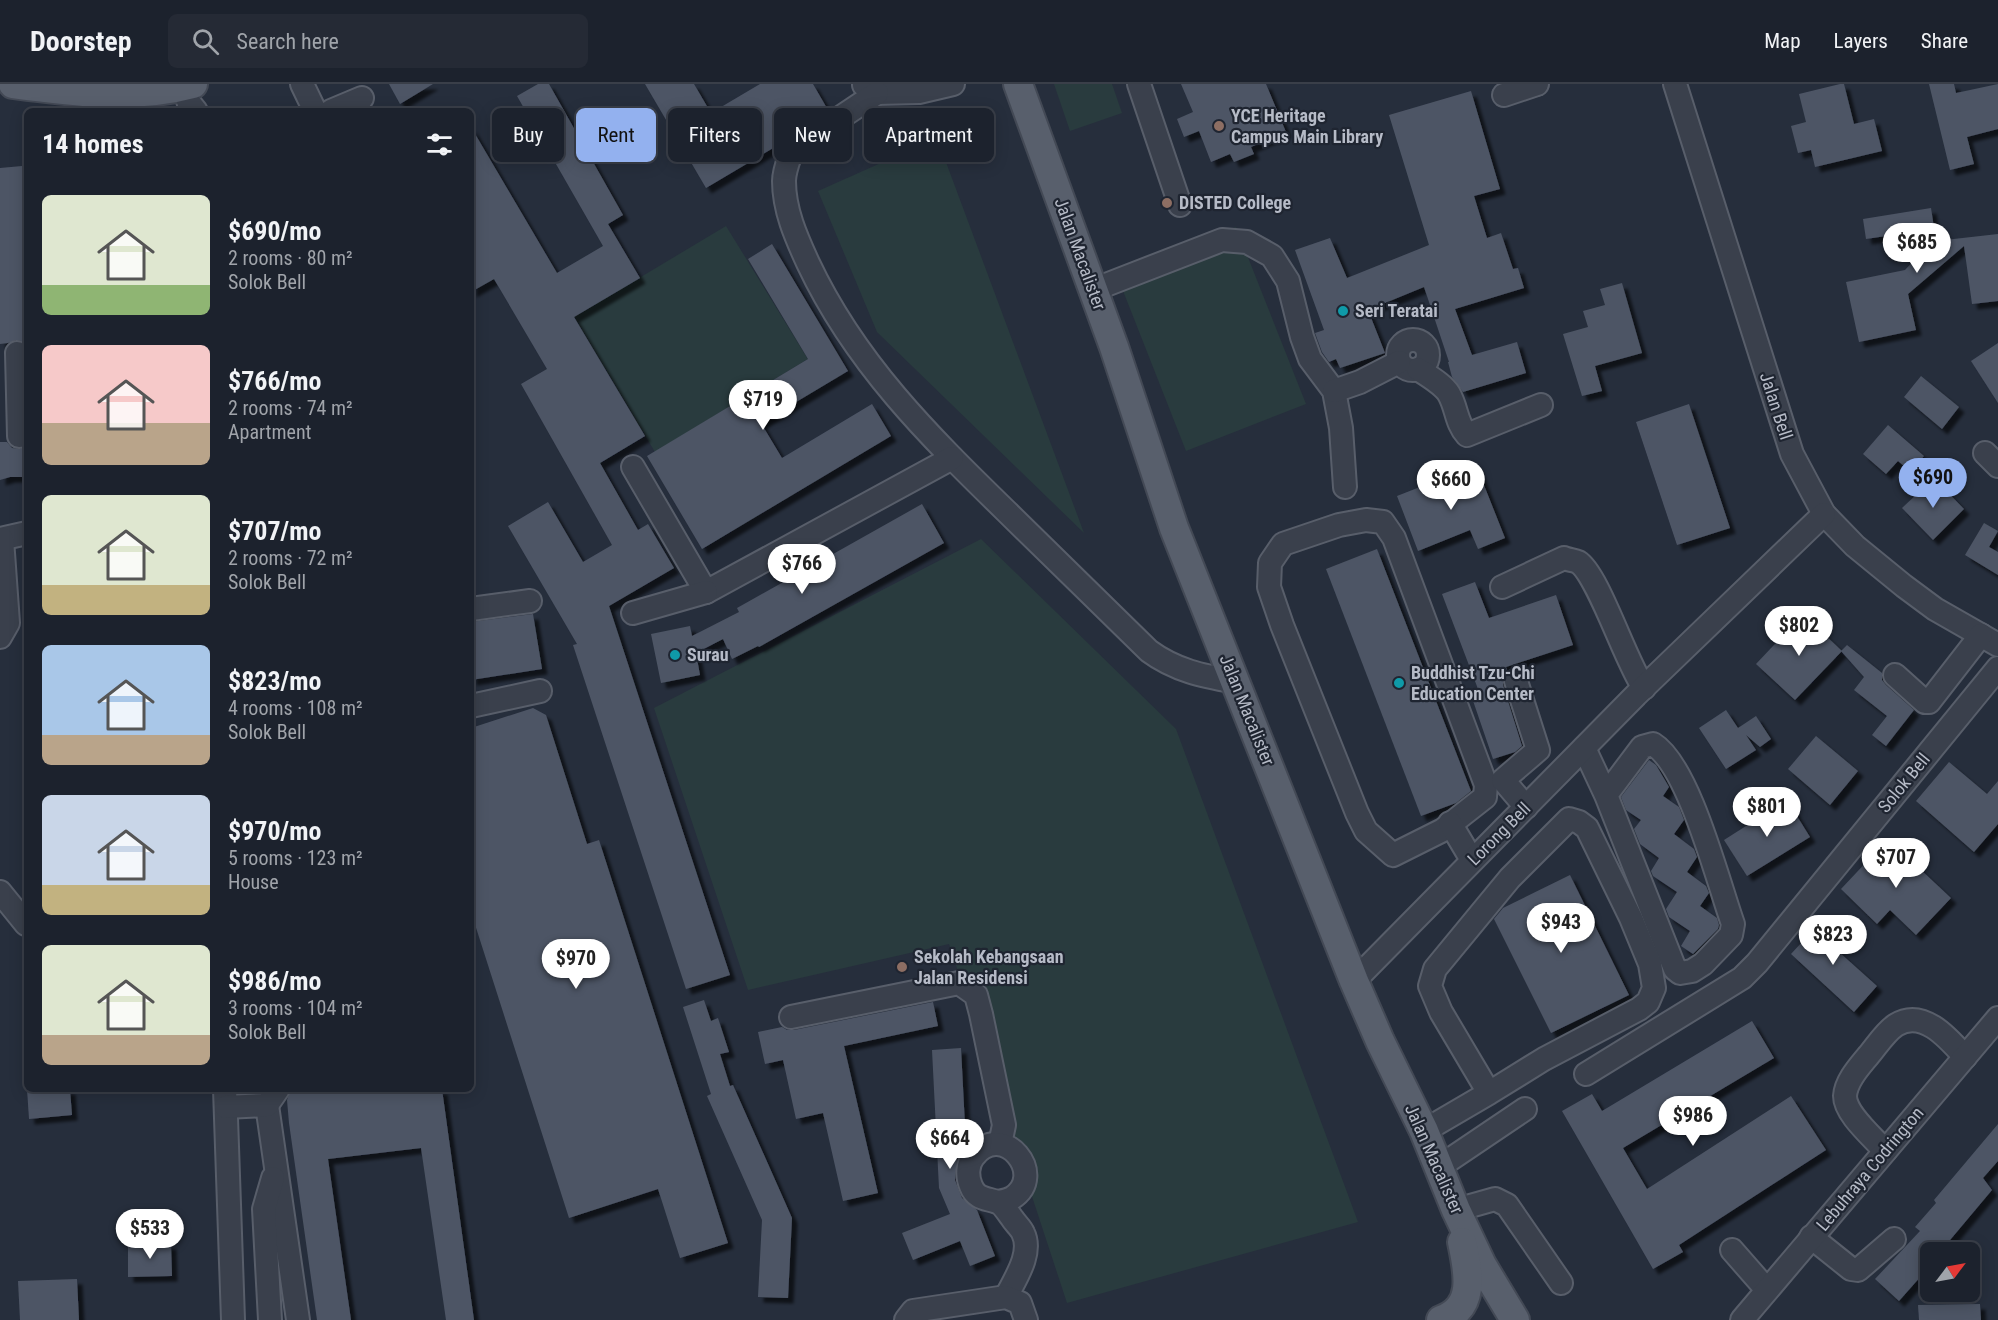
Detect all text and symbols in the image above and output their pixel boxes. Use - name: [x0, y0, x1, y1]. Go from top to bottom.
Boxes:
- search box: [168, 14, 588, 68]
- text: Doorstep: [30, 25, 132, 58]
- icon: search: [189, 25, 222, 58]
- text: Search here: [237, 29, 339, 54]
- text: Map: [1764, 29, 1801, 53]
- text: Layers: [1834, 29, 1888, 53]
- text: Share: [1921, 29, 1968, 53]
- place label: YCE Heritage Campus Main Library: [1231, 105, 1383, 147]
- chip: Buy: [492, 108, 564, 162]
- chip: Rent: [576, 108, 656, 162]
- chip: Filters: [668, 108, 762, 162]
- chip: New: [774, 108, 852, 162]
- chip: Apartment: [864, 108, 994, 162]
- marker: YCE Heritage Campus Main Library: [1212, 119, 1226, 133]
- icon: filters: [423, 128, 456, 161]
- text: 14 homes: [42, 129, 144, 159]
- place label: DISTED College: [1179, 192, 1292, 213]
- street label: Jalan Macalister: [1050, 195, 1111, 313]
- marker: DISTED College: [1160, 196, 1174, 210]
- text: $690/mo: [228, 216, 321, 246]
- icon: home: [90, 219, 162, 291]
- pin: $685: [1881, 223, 1953, 274]
- text: $685: [1897, 230, 1937, 254]
- text: 2 rooms · 80 m²: [228, 246, 353, 270]
- text: Solok Bell: [228, 270, 306, 294]
- place label: Seri Teratai: [1355, 300, 1438, 321]
- marker: Seri Teratai: [1336, 304, 1350, 318]
- text: $766/mo: [228, 366, 321, 396]
- icon: home: [90, 369, 162, 441]
- street label: Jalan Bell: [1756, 370, 1797, 442]
- pin: $719: [727, 380, 799, 431]
- text: $719: [743, 387, 783, 411]
- text: 2 rooms · 74 m²: [228, 396, 353, 420]
- text: Apartment: [228, 420, 312, 444]
- pin: $690: [1897, 458, 1969, 509]
- pin: $660: [1415, 460, 1487, 511]
- text: $690: [1913, 465, 1953, 489]
- text: $660: [1431, 467, 1471, 491]
- text: $707/mo: [228, 516, 321, 546]
- icon: home: [90, 519, 162, 591]
- pin: $766: [766, 544, 838, 595]
- text: 2 rooms · 72 m²: [228, 546, 353, 570]
- text: $766: [782, 551, 822, 575]
- text: Solok Bell: [228, 570, 306, 594]
- pin: $802: [1763, 606, 1835, 657]
- text: $802: [1779, 613, 1819, 637]
- place label: Surau: [687, 644, 729, 665]
- marker: Surau: [668, 648, 682, 662]
- street label: Jalan Macalister: [1216, 651, 1279, 769]
- place label: Buddhist Tzu-Chi Education Center: [1411, 662, 1535, 704]
- text: $823/mo: [228, 666, 321, 696]
- icon: home: [90, 669, 162, 741]
- marker: Buddhist Tzu-Chi Education Center: [1392, 676, 1406, 690]
- text: 4 rooms · 108 m²: [228, 696, 363, 720]
- text: Solok Bell: [228, 720, 306, 744]
- street label: Solok Bell: [1873, 749, 1934, 817]
- pin: $801: [1731, 787, 1803, 838]
- text: $801: [1747, 794, 1787, 818]
- street label: Lorong Bell: [1463, 798, 1534, 869]
- text: $970/mo: [228, 816, 321, 846]
- icon: home: [90, 819, 162, 891]
- pin: $707: [1860, 838, 1932, 889]
- text: $707: [1876, 845, 1916, 869]
- text: 5 rooms · 123 m²: [228, 846, 363, 870]
- text: House: [228, 870, 279, 894]
- pin: $943: [1525, 903, 1597, 954]
- text: $943: [1541, 910, 1581, 934]
- pin: $823: [1797, 915, 1869, 966]
- text: $823: [1813, 922, 1853, 946]
- pin: $970: [540, 939, 612, 990]
- text: $970: [556, 946, 596, 970]
- place label: Sekolah Kebangsaan Jalan Residensi: [914, 946, 1064, 988]
- marker: Sekolah Kebangsaan Jalan Residensi: [895, 960, 909, 974]
- text: $986/mo: [228, 966, 321, 996]
- icon: home: [90, 969, 162, 1041]
- text: 3 rooms · 104 m²: [228, 996, 363, 1020]
- text: Solok Bell: [228, 1020, 306, 1044]
- pin: $986: [1657, 1096, 1729, 1147]
- street label: Jalan Macalister: [1401, 1101, 1468, 1217]
- street label: Lebuhraya Codrington: [1812, 1102, 1928, 1235]
- text: $986: [1673, 1103, 1713, 1127]
- pin: $664: [914, 1119, 986, 1170]
- text: $664: [930, 1126, 970, 1150]
- pin: $533: [114, 1209, 186, 1260]
- text: $533: [130, 1216, 170, 1240]
- north arrow: [1920, 1242, 1980, 1302]
- map controls: [1920, 1242, 1980, 1302]

